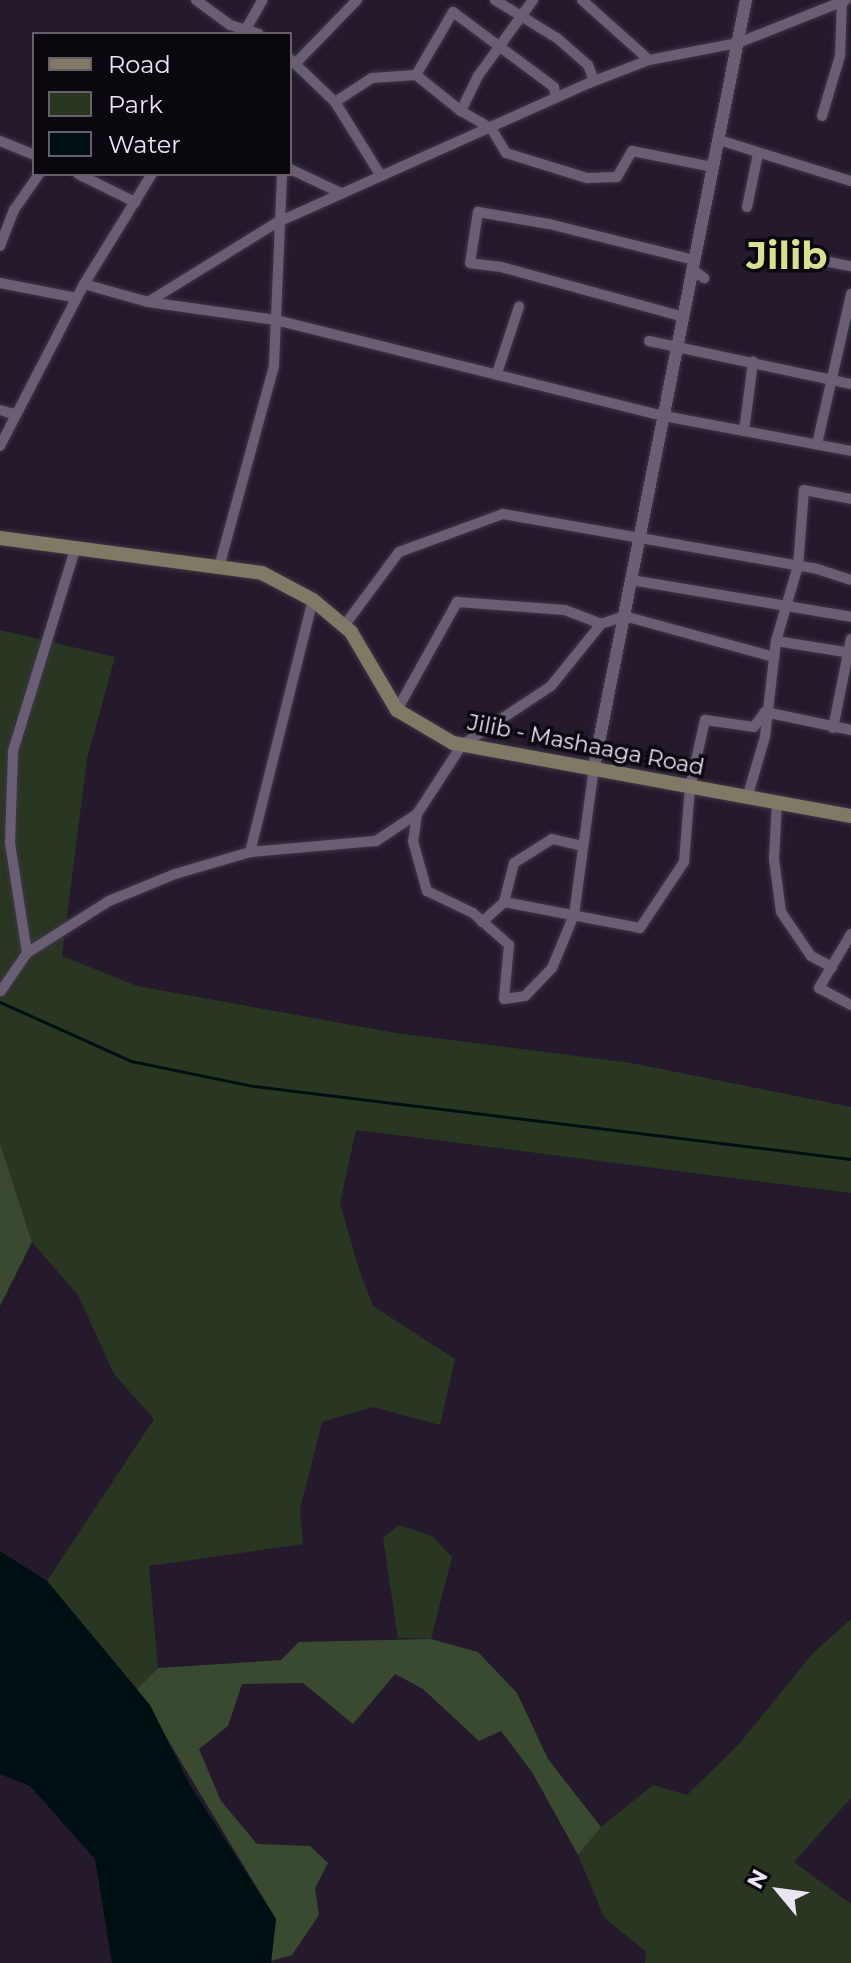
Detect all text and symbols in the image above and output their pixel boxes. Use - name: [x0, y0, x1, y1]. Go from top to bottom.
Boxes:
- legend: [32, 32, 292, 176]
- text: Road: [108, 50, 171, 79]
- text: Park: [108, 90, 163, 119]
- text: Water: [108, 130, 181, 159]
- district label: Jilib: [746, 233, 828, 279]
- street label: Jilib - Mashaaga Road: [465, 709, 707, 781]
- north arrow: [739, 1851, 819, 1931]
- text: N: [741, 1865, 774, 1893]

